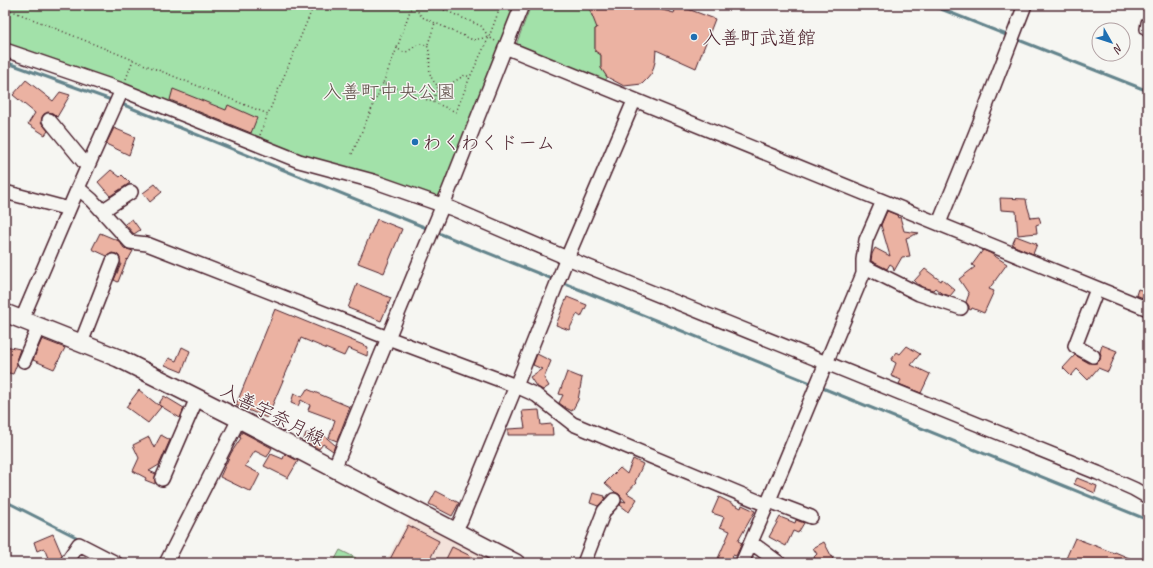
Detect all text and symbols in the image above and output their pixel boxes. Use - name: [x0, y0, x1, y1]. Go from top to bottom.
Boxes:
- north arrow: [1091, 22, 1131, 62]
- place label: 入善町武道館: [702, 26, 816, 50]
- marker: 入善町武道館: [689, 32, 699, 42]
- text: N: [1110, 41, 1126, 57]
- park label: 入善町中央公園: [322, 80, 456, 104]
- place label: わくわくドーム: [423, 131, 555, 155]
- marker: わくわくドーム: [410, 137, 420, 147]
- street label: 入善宇奈月線: [216, 378, 329, 451]

